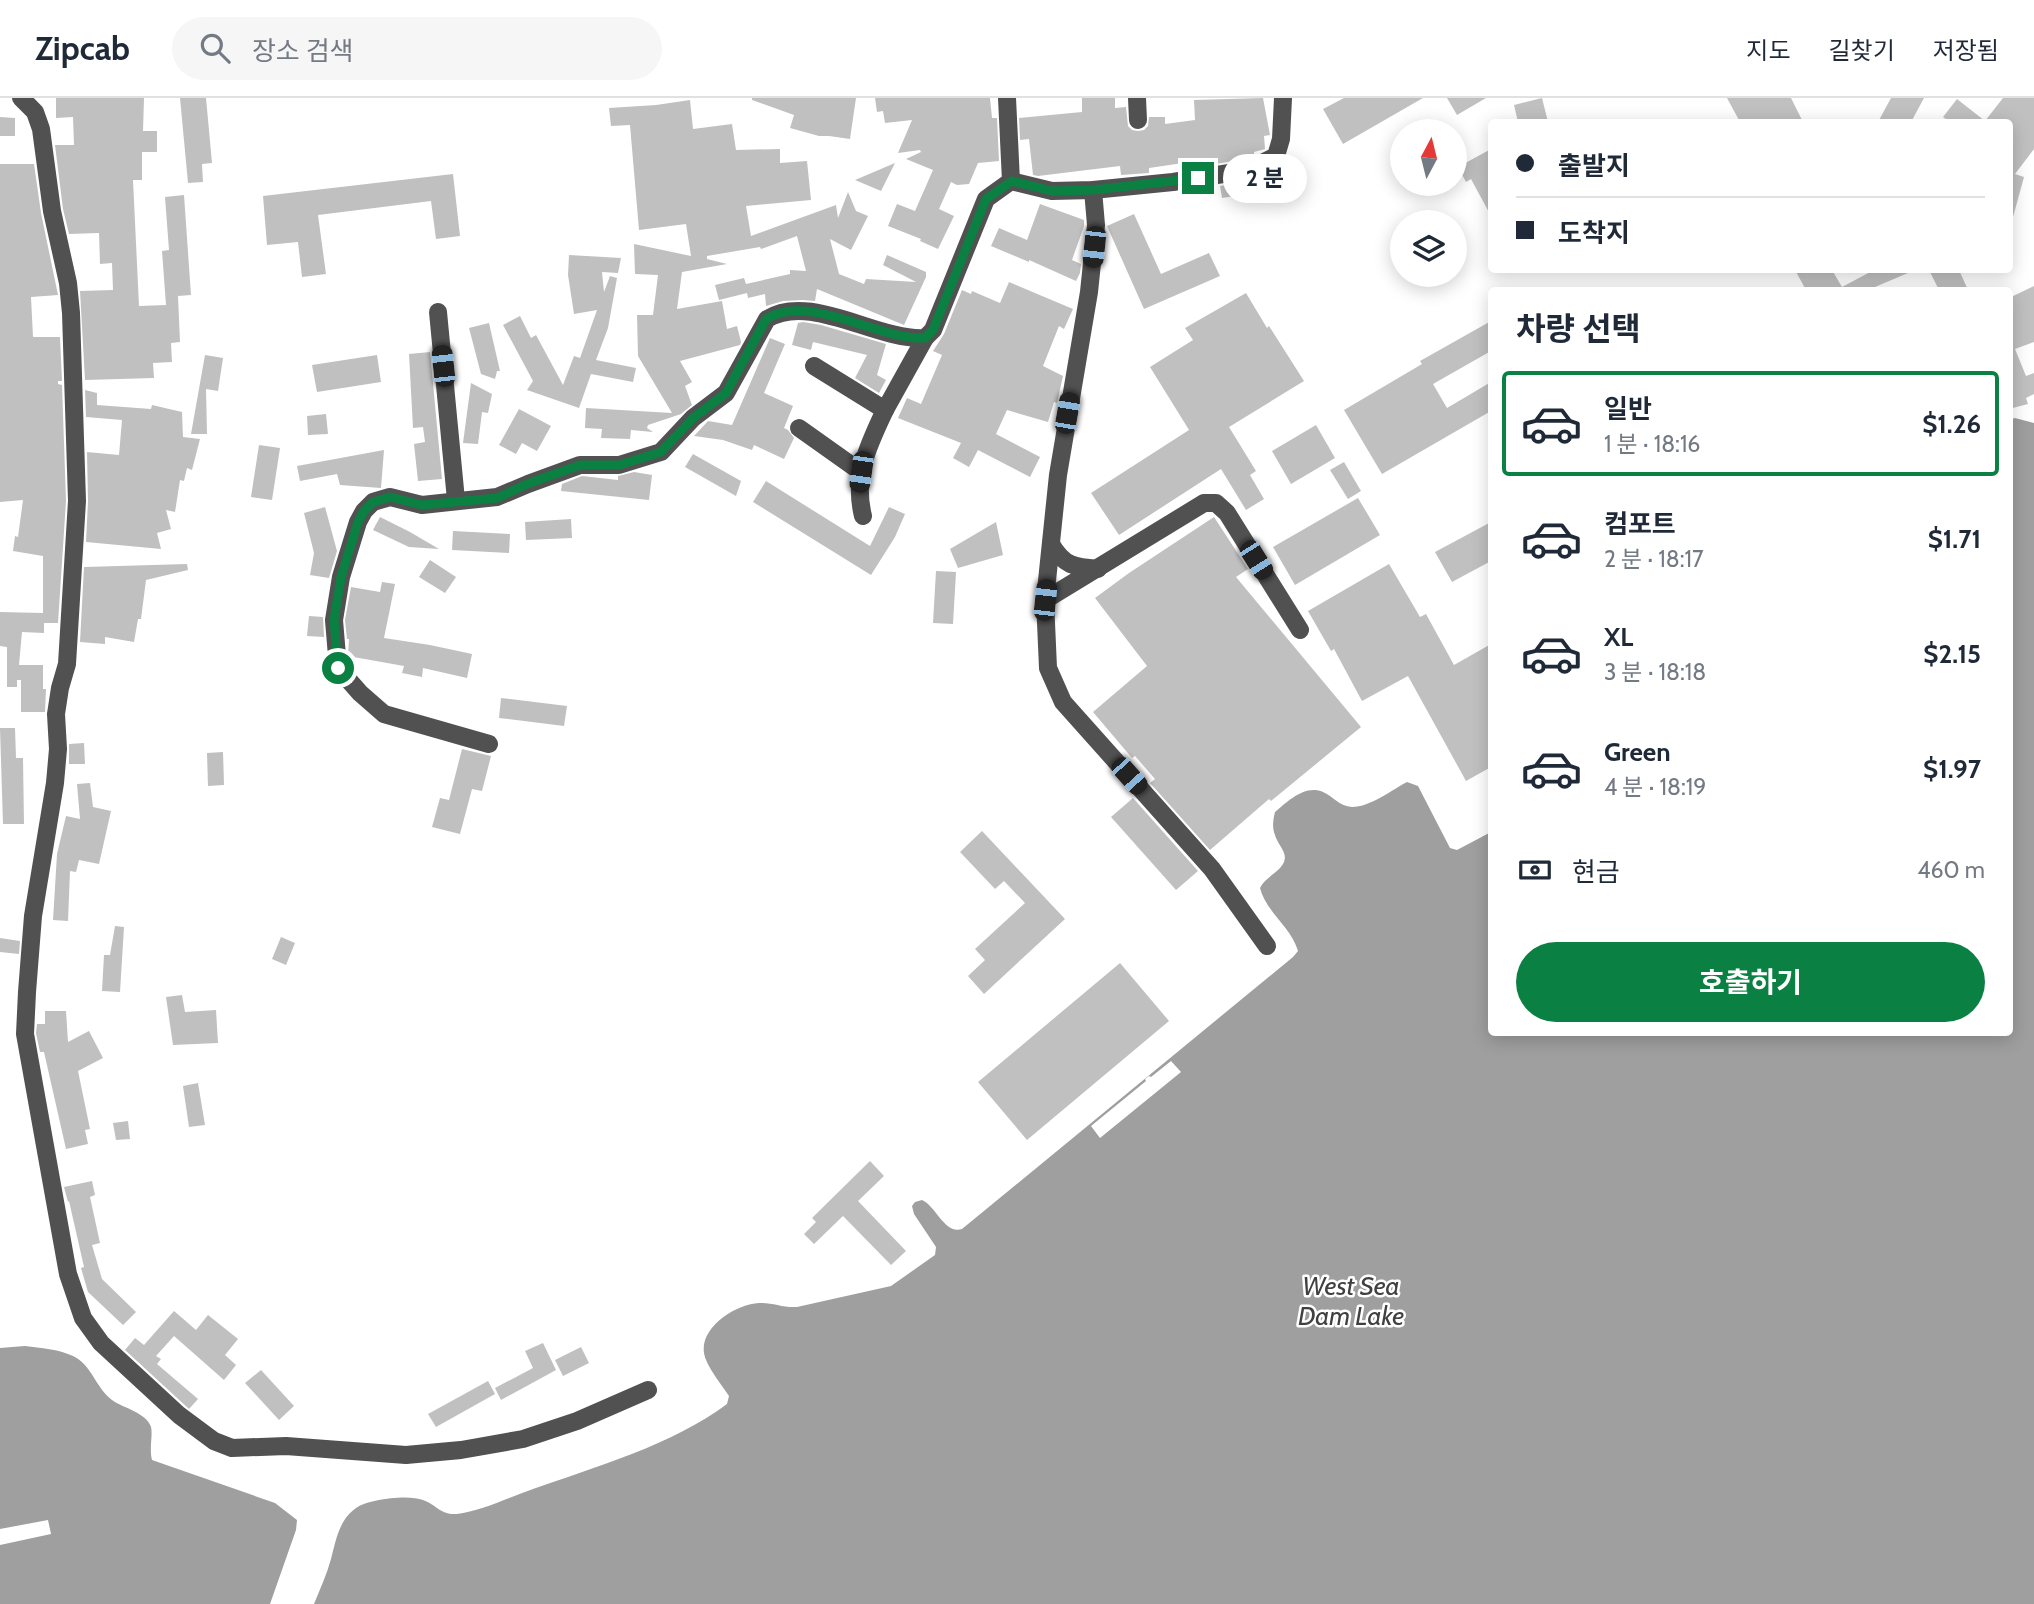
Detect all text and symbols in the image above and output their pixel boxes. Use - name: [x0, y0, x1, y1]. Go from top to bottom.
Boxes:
- search box: [172, 17, 662, 80]
- text: Zipcab: [35, 28, 130, 68]
- icon: search: [196, 29, 234, 67]
- text: 장소 검색: [252, 35, 353, 67]
- text: 지도: [1746, 36, 1791, 65]
- text: 길찾기: [1829, 36, 1895, 65]
- text: 저장됨: [1933, 36, 1999, 65]
- north arrow: [1390, 119, 1466, 196]
- map controls: [1390, 119, 1467, 287]
- text: 출발지: [1558, 150, 1630, 182]
- callout: 2 분: [1222, 154, 1306, 202]
- route end: [1182, 162, 1214, 194]
- text: 2 분: [1246, 164, 1284, 192]
- button: layers: [1390, 210, 1467, 287]
- text: 도착지: [1558, 217, 1630, 249]
- car: [1082, 225, 1107, 269]
- text: 차량 선택: [1516, 309, 1641, 348]
- car: [431, 344, 456, 388]
- car: [1054, 390, 1081, 436]
- icon: car: [1520, 392, 1583, 455]
- text: 일반: [1604, 393, 1652, 425]
- text: $1.26: [1922, 408, 1981, 440]
- text: 1 분 · 18:16: [1604, 430, 1700, 458]
- car: [848, 450, 875, 494]
- icon: car: [1520, 507, 1583, 570]
- text: 컴포트: [1604, 508, 1676, 540]
- text: $1.71: [1928, 523, 1981, 555]
- car: [1236, 537, 1277, 583]
- text: 2 분 · 18:17: [1604, 545, 1704, 573]
- car: [1033, 578, 1058, 622]
- text: XL: [1604, 621, 1633, 653]
- icon: car: [1520, 622, 1583, 685]
- text: $2.15: [1923, 638, 1981, 670]
- route start: [322, 652, 354, 684]
- text: 3 분 · 18:18: [1604, 658, 1706, 686]
- text: Green: [1604, 736, 1671, 768]
- icon: car: [1520, 737, 1583, 800]
- car: [1108, 753, 1151, 799]
- text: $1.97: [1923, 753, 1981, 785]
- text: 4 분 · 18:19: [1604, 773, 1706, 801]
- icon: cash: [1516, 851, 1554, 889]
- text: 현금: [1572, 856, 1620, 888]
- text: 460 m: [1917, 856, 1985, 884]
- button: 호출하기: [1516, 942, 1985, 1022]
- water label: West Sea Dam Lake: [1298, 1270, 1404, 1332]

